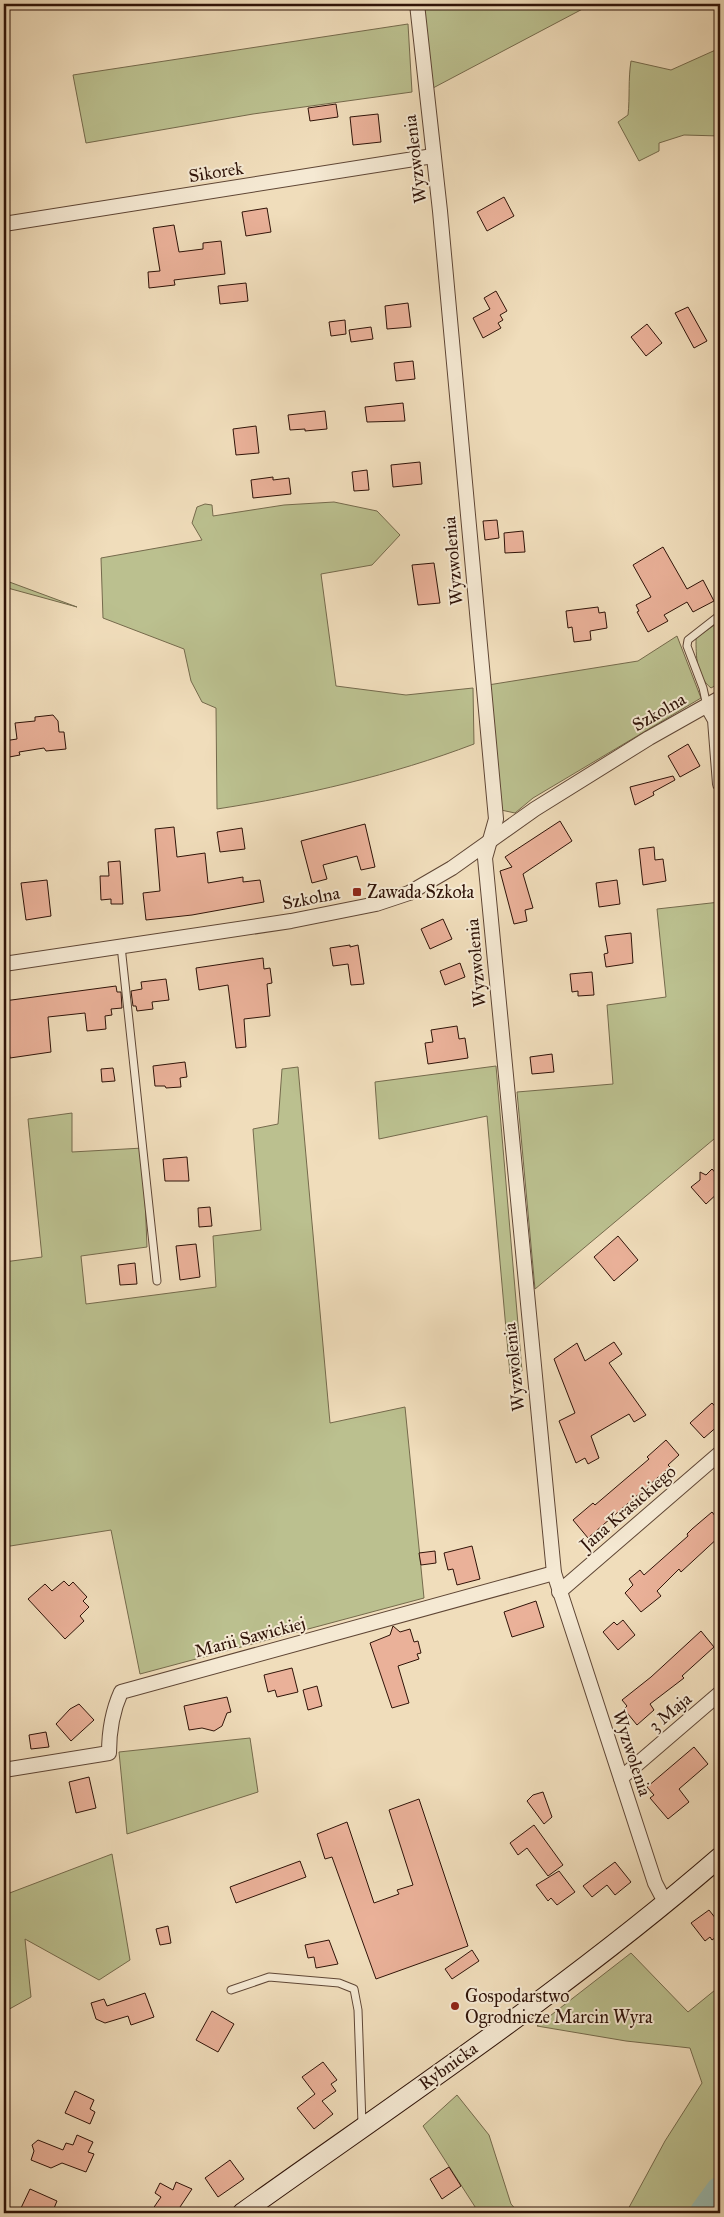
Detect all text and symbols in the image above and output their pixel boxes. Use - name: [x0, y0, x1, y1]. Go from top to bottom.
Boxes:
- street label: Wyzwolenia: [399, 113, 431, 205]
- street label: Sikorek: [187, 157, 246, 187]
- street label: Wyzwolenia: [438, 515, 468, 606]
- street label: Szkolna: [628, 688, 690, 736]
- place label: Zawada Szkoła: [367, 881, 474, 903]
- street label: Szkolna: [280, 882, 342, 914]
- marker: Zawada Szkoła: [351, 886, 363, 898]
- street label: Wyzwolenia: [461, 917, 491, 1008]
- street label: Wyzwolenia: [498, 1321, 530, 1412]
- street label: Jana Krasickiego: [574, 1460, 681, 1558]
- street label: Marii Sawickiej: [192, 1612, 308, 1662]
- street label: 3 Maja: [644, 1687, 696, 1736]
- street label: Wyzwolenia: [608, 1707, 656, 1799]
- place label: Gospodarstwo Ogrodnicze Marcin Wyra: [465, 1985, 653, 2029]
- marker: Gospodarstwo Ogrodnicze Marcin Wyra: [449, 2000, 461, 2012]
- street label: Rybnicka: [414, 2037, 482, 2095]

